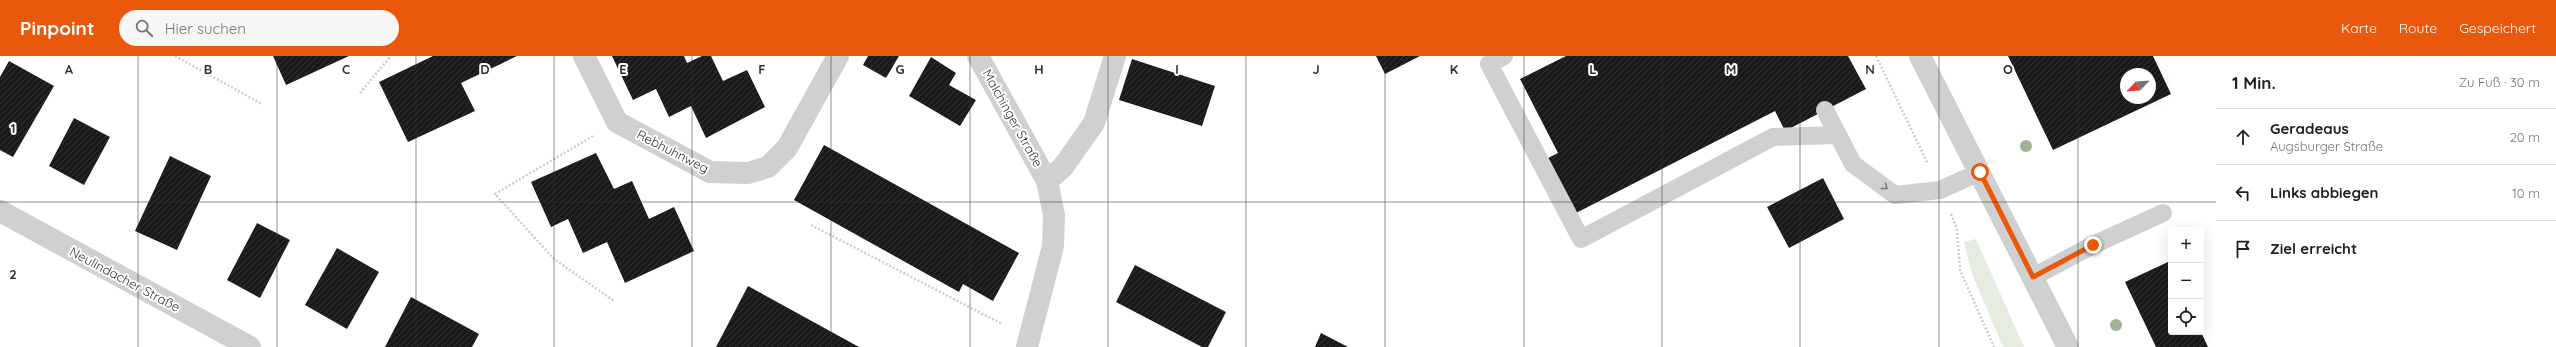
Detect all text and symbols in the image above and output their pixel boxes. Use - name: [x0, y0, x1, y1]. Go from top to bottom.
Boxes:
- search box: [119, 10, 399, 46]
- text: Pinpoint: [20, 16, 95, 40]
- icon: search: [133, 17, 155, 39]
- text: Hier suchen: [165, 19, 246, 38]
- text: Karte: [2341, 19, 2377, 37]
- text: Route: [2399, 19, 2437, 37]
- text: Gespeichert: [2459, 19, 2536, 37]
- text: A: [65, 61, 74, 77]
- text: B: [204, 61, 212, 77]
- text: C: [342, 61, 350, 77]
- text: D: [480, 61, 490, 77]
- text: E: [619, 61, 627, 77]
- text: F: [758, 61, 766, 77]
- text: G: [895, 61, 905, 77]
- text: H: [1034, 61, 1044, 77]
- text: I: [1175, 61, 1179, 77]
- text: J: [1312, 61, 1320, 77]
- text: K: [1450, 61, 1459, 77]
- text: L: [1589, 61, 1597, 77]
- text: M: [1726, 61, 1736, 77]
- text: N: [1865, 61, 1875, 77]
- text: O: [2003, 61, 2013, 77]
- street label: Malchinger Straße: [980, 66, 1046, 170]
- north arrow: [2120, 68, 2156, 104]
- text: 1 Min.: [2232, 72, 2276, 93]
- text: Zu Fuß · 30 m: [2459, 74, 2540, 90]
- text: Geradeaus: [2270, 119, 2349, 138]
- text: 1: [10, 120, 16, 136]
- street label: Rebhuhnweg: [634, 126, 712, 176]
- icon: ahead: [2232, 126, 2254, 148]
- text: 20 m: [2510, 129, 2540, 145]
- text: Augsburger Straße: [2270, 138, 2383, 154]
- route start: [1971, 163, 1989, 181]
- one-way arrow: [1880, 182, 1887, 189]
- icon: left: [2232, 182, 2254, 204]
- text: Links abbiegen: [2270, 183, 2378, 202]
- text: 10 m: [2512, 185, 2540, 201]
- map controls: [2168, 227, 2204, 335]
- button: +: [2168, 227, 2204, 263]
- route end: [2084, 236, 2102, 254]
- icon: arrive: [2232, 238, 2254, 260]
- text: Ziel erreicht: [2270, 239, 2357, 258]
- street label: Neulindacher Straße: [67, 243, 183, 315]
- button: −: [2168, 263, 2204, 299]
- text: 2: [9, 266, 17, 282]
- button: locate: [2168, 299, 2204, 335]

